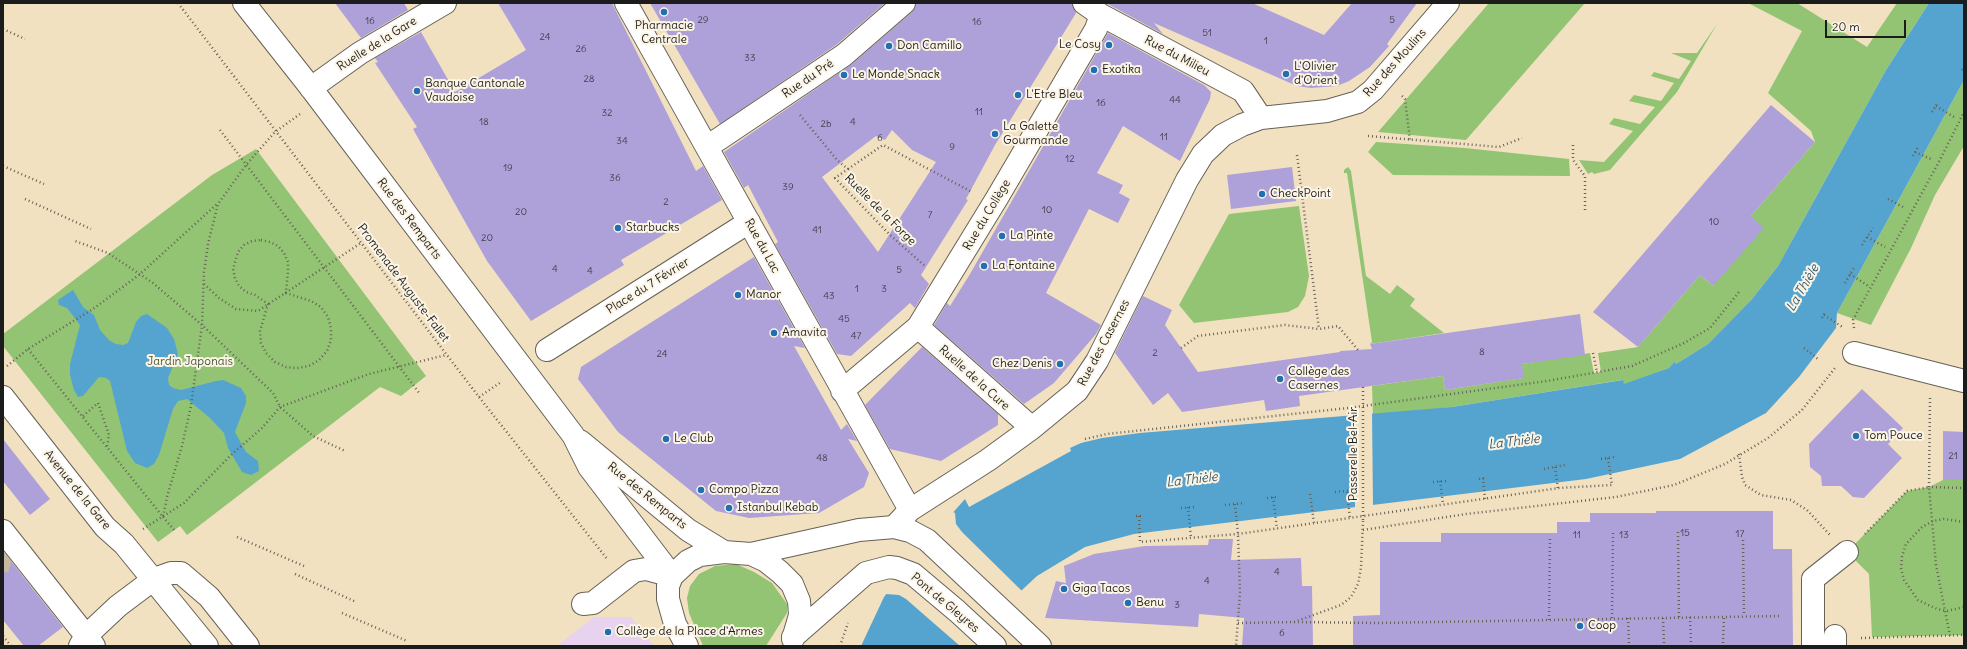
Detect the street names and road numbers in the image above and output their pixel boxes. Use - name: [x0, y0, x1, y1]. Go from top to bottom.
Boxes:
- street label: Ruelle de la Gare: [335, 14, 419, 74]
- street label: Rue des Moulins: [1361, 26, 1429, 100]
- street label: Rue du Milieu: [1142, 33, 1212, 79]
- street label: Rue du Pré: [780, 57, 836, 101]
- street label: Ruelle de la Forge: [841, 171, 919, 249]
- street label: Rue des Remparts: [374, 176, 444, 262]
- street label: Rue du Collège: [960, 177, 1014, 253]
- street label: Rue du Lac: [741, 216, 783, 276]
- street label: Promenade Auguste-Fallet: [354, 221, 452, 345]
- street label: Place du 7 Février: [604, 255, 692, 317]
- street label: Rue des Casernes: [1075, 297, 1133, 389]
- street label: Ruelle de la Cure: [936, 342, 1012, 414]
- street label: Passerelle Bel-Air: [1347, 407, 1361, 501]
- street label: Avenue de la Gare: [40, 447, 114, 533]
- street label: Rue des Remparts: [604, 460, 690, 532]
- street label: Pont de Gleyres: [908, 570, 982, 636]

